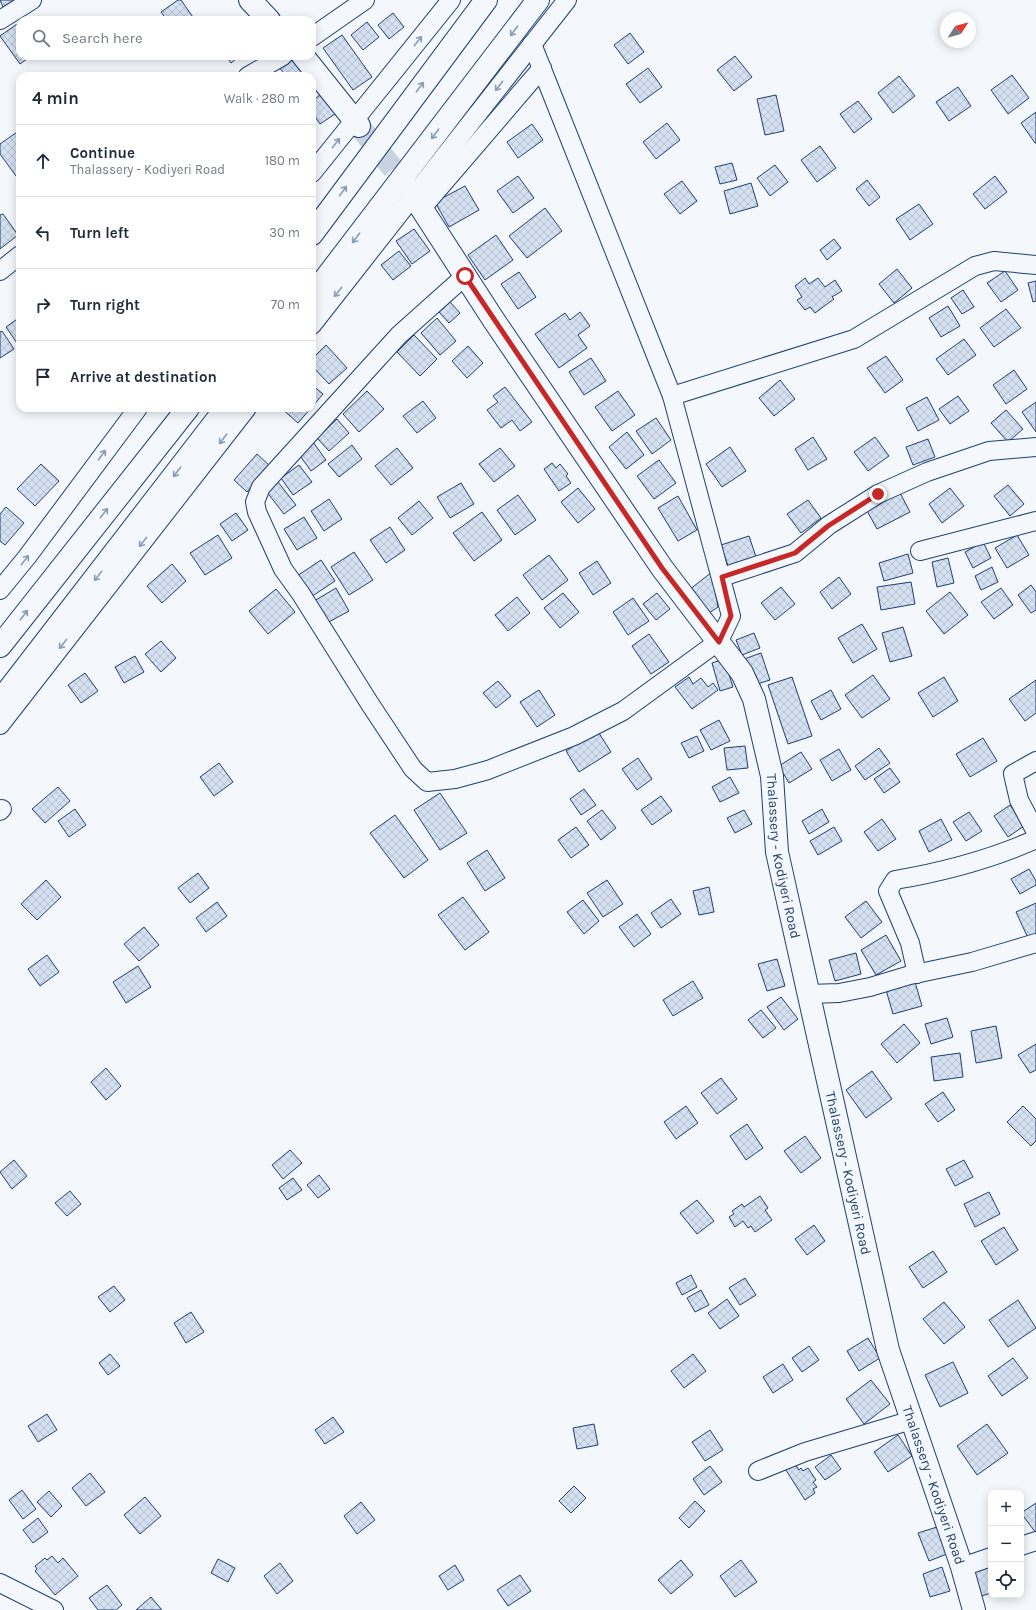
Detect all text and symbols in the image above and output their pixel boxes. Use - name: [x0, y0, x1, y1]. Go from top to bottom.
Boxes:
- north arrow: [940, 12, 976, 48]
- search box: [16, 16, 316, 60]
- one-way arrow: [510, 25, 518, 36]
- icon: search: [30, 27, 52, 49]
- text: Search here: [62, 29, 143, 47]
- one-way arrow: [413, 36, 422, 47]
- one-way arrow: [495, 80, 504, 91]
- one-way arrow: [416, 81, 425, 92]
- text: 4 min: [32, 88, 79, 108]
- text: Walk · 280 m: [224, 91, 300, 106]
- one-way arrow: [431, 129, 439, 140]
- one-way arrow: [332, 137, 340, 148]
- text: Continue: [70, 144, 135, 162]
- icon: ahead: [32, 150, 54, 172]
- text: 180 m: [265, 153, 300, 168]
- text: Thalassery - Kodiyeri Road: [70, 162, 225, 177]
- one-way arrow: [339, 186, 347, 197]
- icon: left: [32, 222, 54, 244]
- text: Turn left: [70, 224, 129, 242]
- text: 30 m: [269, 225, 300, 240]
- one-way arrow: [352, 232, 361, 243]
- route start: [456, 267, 474, 285]
- one-way arrow: [333, 287, 342, 298]
- icon: right: [32, 294, 54, 316]
- text: Turn right: [70, 296, 140, 314]
- text: 70 m: [271, 297, 300, 312]
- icon: arrive: [32, 366, 54, 388]
- text: Arrive at destination: [70, 368, 217, 386]
- one-way arrow: [218, 433, 227, 444]
- one-way arrow: [98, 450, 106, 461]
- one-way arrow: [173, 467, 181, 478]
- route end: [869, 485, 887, 503]
- one-way arrow: [100, 508, 109, 519]
- one-way arrow: [139, 536, 148, 547]
- one-way arrow: [20, 555, 29, 566]
- one-way arrow: [93, 570, 102, 581]
- one-way arrow: [19, 610, 28, 621]
- one-way arrow: [58, 638, 67, 649]
- street label: Thalassery - Kodiyeri Road: [763, 773, 805, 940]
- street label: Thalassery - Kodiyeri Road: [822, 1090, 875, 1256]
- street label: Thalassery - Kodiyeri Road: [899, 1403, 969, 1567]
- map controls: [988, 1490, 1024, 1598]
- button: +: [988, 1490, 1024, 1526]
- button: −: [988, 1526, 1024, 1562]
- button: locate: [988, 1562, 1024, 1598]

